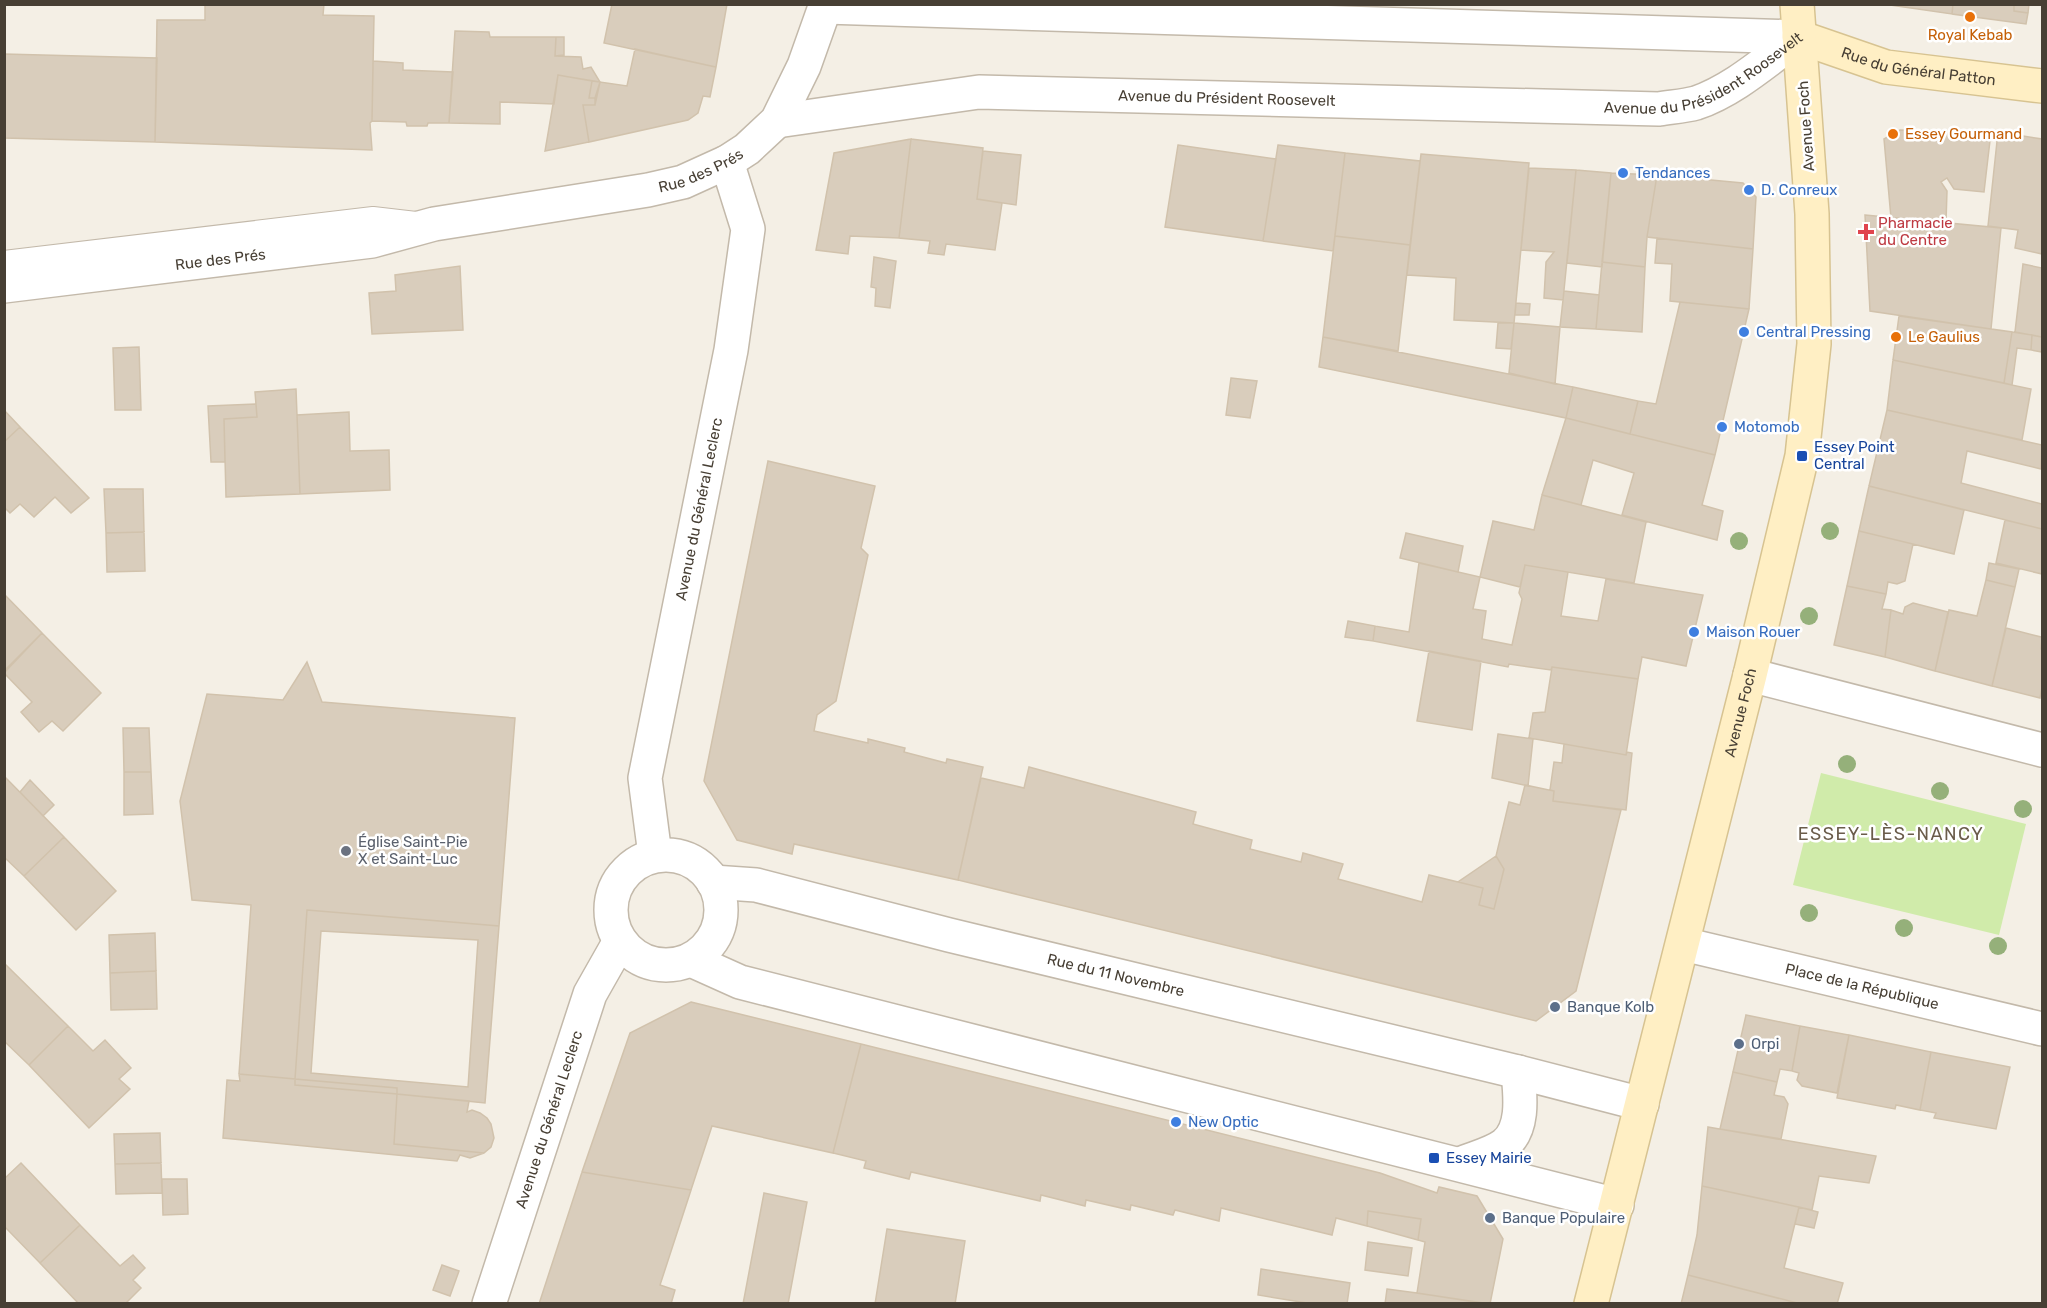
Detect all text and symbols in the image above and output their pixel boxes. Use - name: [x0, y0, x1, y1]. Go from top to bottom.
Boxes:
- marker: Royal Kebab: [1963, 10, 1977, 24]
- place label: Royal Kebab: [1928, 26, 2012, 44]
- street label: Avenue du Président Roosevelt: [1604, 28, 1806, 118]
- street label: Rue du Général Patton: [1839, 43, 1997, 89]
- street label: Avenue Foch: [1794, 80, 1818, 172]
- street label: Avenue du Président Roosevelt: [1118, 86, 1336, 110]
- place label: Essey Gourmand: [1905, 125, 2022, 143]
- marker: Essey Gourmand: [1886, 127, 1900, 141]
- street label: Rue des Prés: [657, 145, 747, 196]
- place label: Tendances: [1635, 164, 1711, 182]
- marker: Tendances: [1616, 166, 1630, 180]
- place label: D. Conreux: [1761, 181, 1837, 199]
- marker: D. Conreux: [1742, 183, 1756, 197]
- place label: Pharmacie du Centre: [1878, 214, 1953, 249]
- marker: Pharmacie du Centre: [1859, 225, 1873, 239]
- street label: Rue des Prés: [174, 245, 267, 274]
- place label: Central Pressing: [1756, 323, 1871, 341]
- marker: Central Pressing: [1737, 325, 1751, 339]
- place label: Le Gaulius: [1908, 328, 1980, 346]
- marker: Le Gaulius: [1889, 330, 1903, 344]
- street label: Avenue du Général Leclerc: [672, 416, 726, 602]
- place label: Motomob: [1734, 418, 1800, 436]
- marker: Motomob: [1715, 420, 1729, 434]
- place label: Essey Point Central: [1814, 438, 1895, 473]
- marker: Essey Point Central: [1795, 449, 1809, 463]
- place label: Maison Rouer: [1706, 623, 1801, 641]
- marker: Maison Rouer: [1687, 625, 1701, 639]
- street label: Avenue Foch: [1721, 666, 1760, 759]
- district label: ESSEY-LÈS-NANCY: [1798, 823, 1984, 845]
- place label: Église Saint-Pie X et Saint-Luc: [358, 833, 468, 868]
- marker: Église Saint-Pie X et Saint-Luc: [339, 844, 353, 858]
- street label: Rue du 11 Novembre: [1045, 950, 1186, 1000]
- street label: Place de la République: [1783, 960, 1941, 1013]
- place label: Banque Kolb: [1567, 998, 1654, 1016]
- marker: Banque Kolb: [1548, 1000, 1562, 1014]
- street label: Avenue du Général Leclerc: [512, 1028, 586, 1211]
- place label: Orpi: [1751, 1035, 1779, 1053]
- marker: Orpi: [1732, 1037, 1746, 1051]
- place label: New Optic: [1188, 1113, 1259, 1131]
- marker: New Optic: [1169, 1115, 1183, 1129]
- place label: Essey Mairie: [1446, 1149, 1532, 1167]
- marker: Essey Mairie: [1427, 1151, 1441, 1165]
- place label: Banque Populaire: [1502, 1209, 1625, 1227]
- marker: Banque Populaire: [1483, 1211, 1497, 1225]

